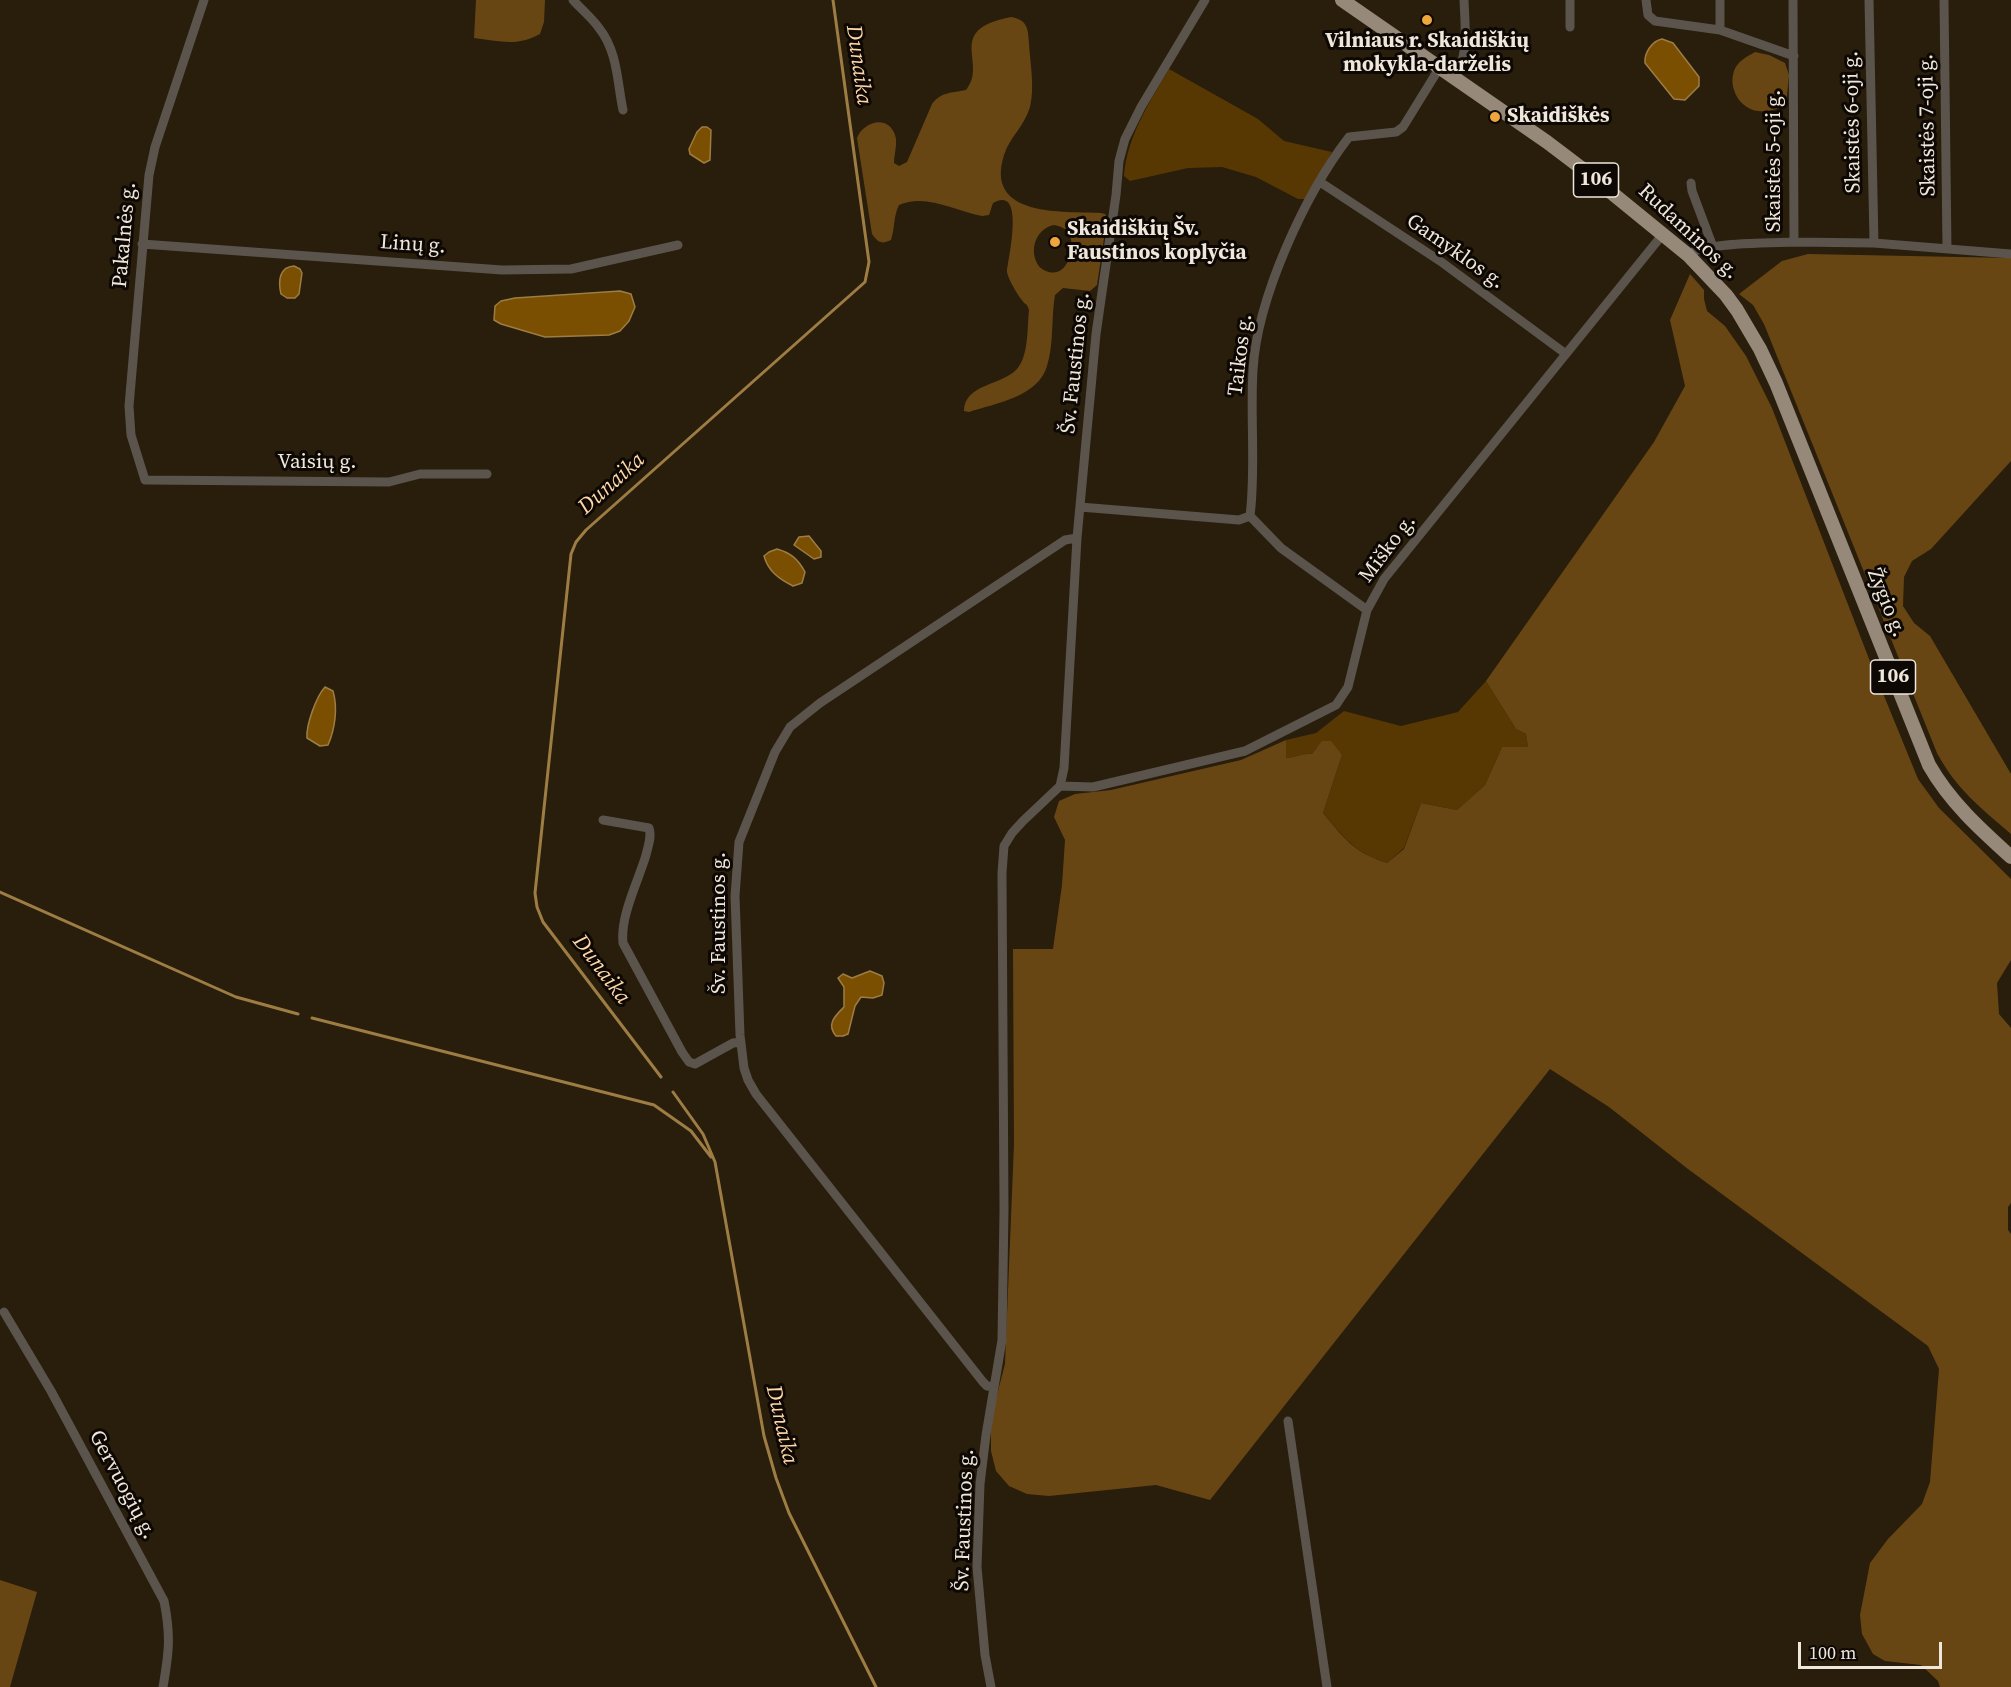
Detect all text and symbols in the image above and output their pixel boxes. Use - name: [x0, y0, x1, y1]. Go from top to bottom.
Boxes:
- marker: Vilniaus r. Skaidiškių mokykla-darželis: [1420, 13, 1434, 27]
- water label: Dunaika: [839, 23, 877, 107]
- place label: Vilniaus r. Skaidiškių mokykla-darželis: [1325, 29, 1529, 79]
- street label: Skaistės 6-oji g.: [1839, 51, 1867, 193]
- street label: Skaistės 7-oji g.: [1914, 54, 1942, 196]
- street label: Skaistės 5-oji g.: [1762, 90, 1788, 232]
- place label: Skaidiškės: [1507, 104, 1610, 130]
- marker: Skaidiškės: [1488, 110, 1502, 124]
- road number: 106: [1574, 163, 1618, 197]
- street label: Rudaminos g.: [1632, 179, 1744, 285]
- street label: Pakalnės g.: [108, 181, 142, 289]
- street label: Gamyklos g.: [1401, 209, 1509, 295]
- place label: Skaidiškių Šv. Faustinos koplyčia: [1067, 217, 1247, 267]
- street label: Linų g.: [379, 230, 447, 260]
- marker: Skaidiškių Šv. Faustinos koplyčia: [1048, 235, 1062, 249]
- street label: Šv. Faustinos g.: [1056, 291, 1096, 435]
- street label: Taikos g.: [1223, 312, 1259, 398]
- water label: Dunaika: [573, 447, 651, 521]
- street label: Vaisių g.: [277, 450, 357, 476]
- street label: Miško g.: [1354, 510, 1422, 588]
- street label: Žygio g.: [1861, 565, 1911, 641]
- road number: 106: [1870, 660, 1916, 694]
- street label: Šv. Faustinos g.: [707, 852, 733, 994]
- water label: Dunaika: [566, 930, 636, 1010]
- water label: Dunaika: [759, 1383, 803, 1467]
- street label: Gervuogių g.: [83, 1426, 161, 1544]
- street label: Šv. Faustinos g.: [950, 1449, 980, 1591]
- scale bar: [1801, 1630, 1945, 1668]
- text: 100 m: [1809, 1640, 1856, 1665]

